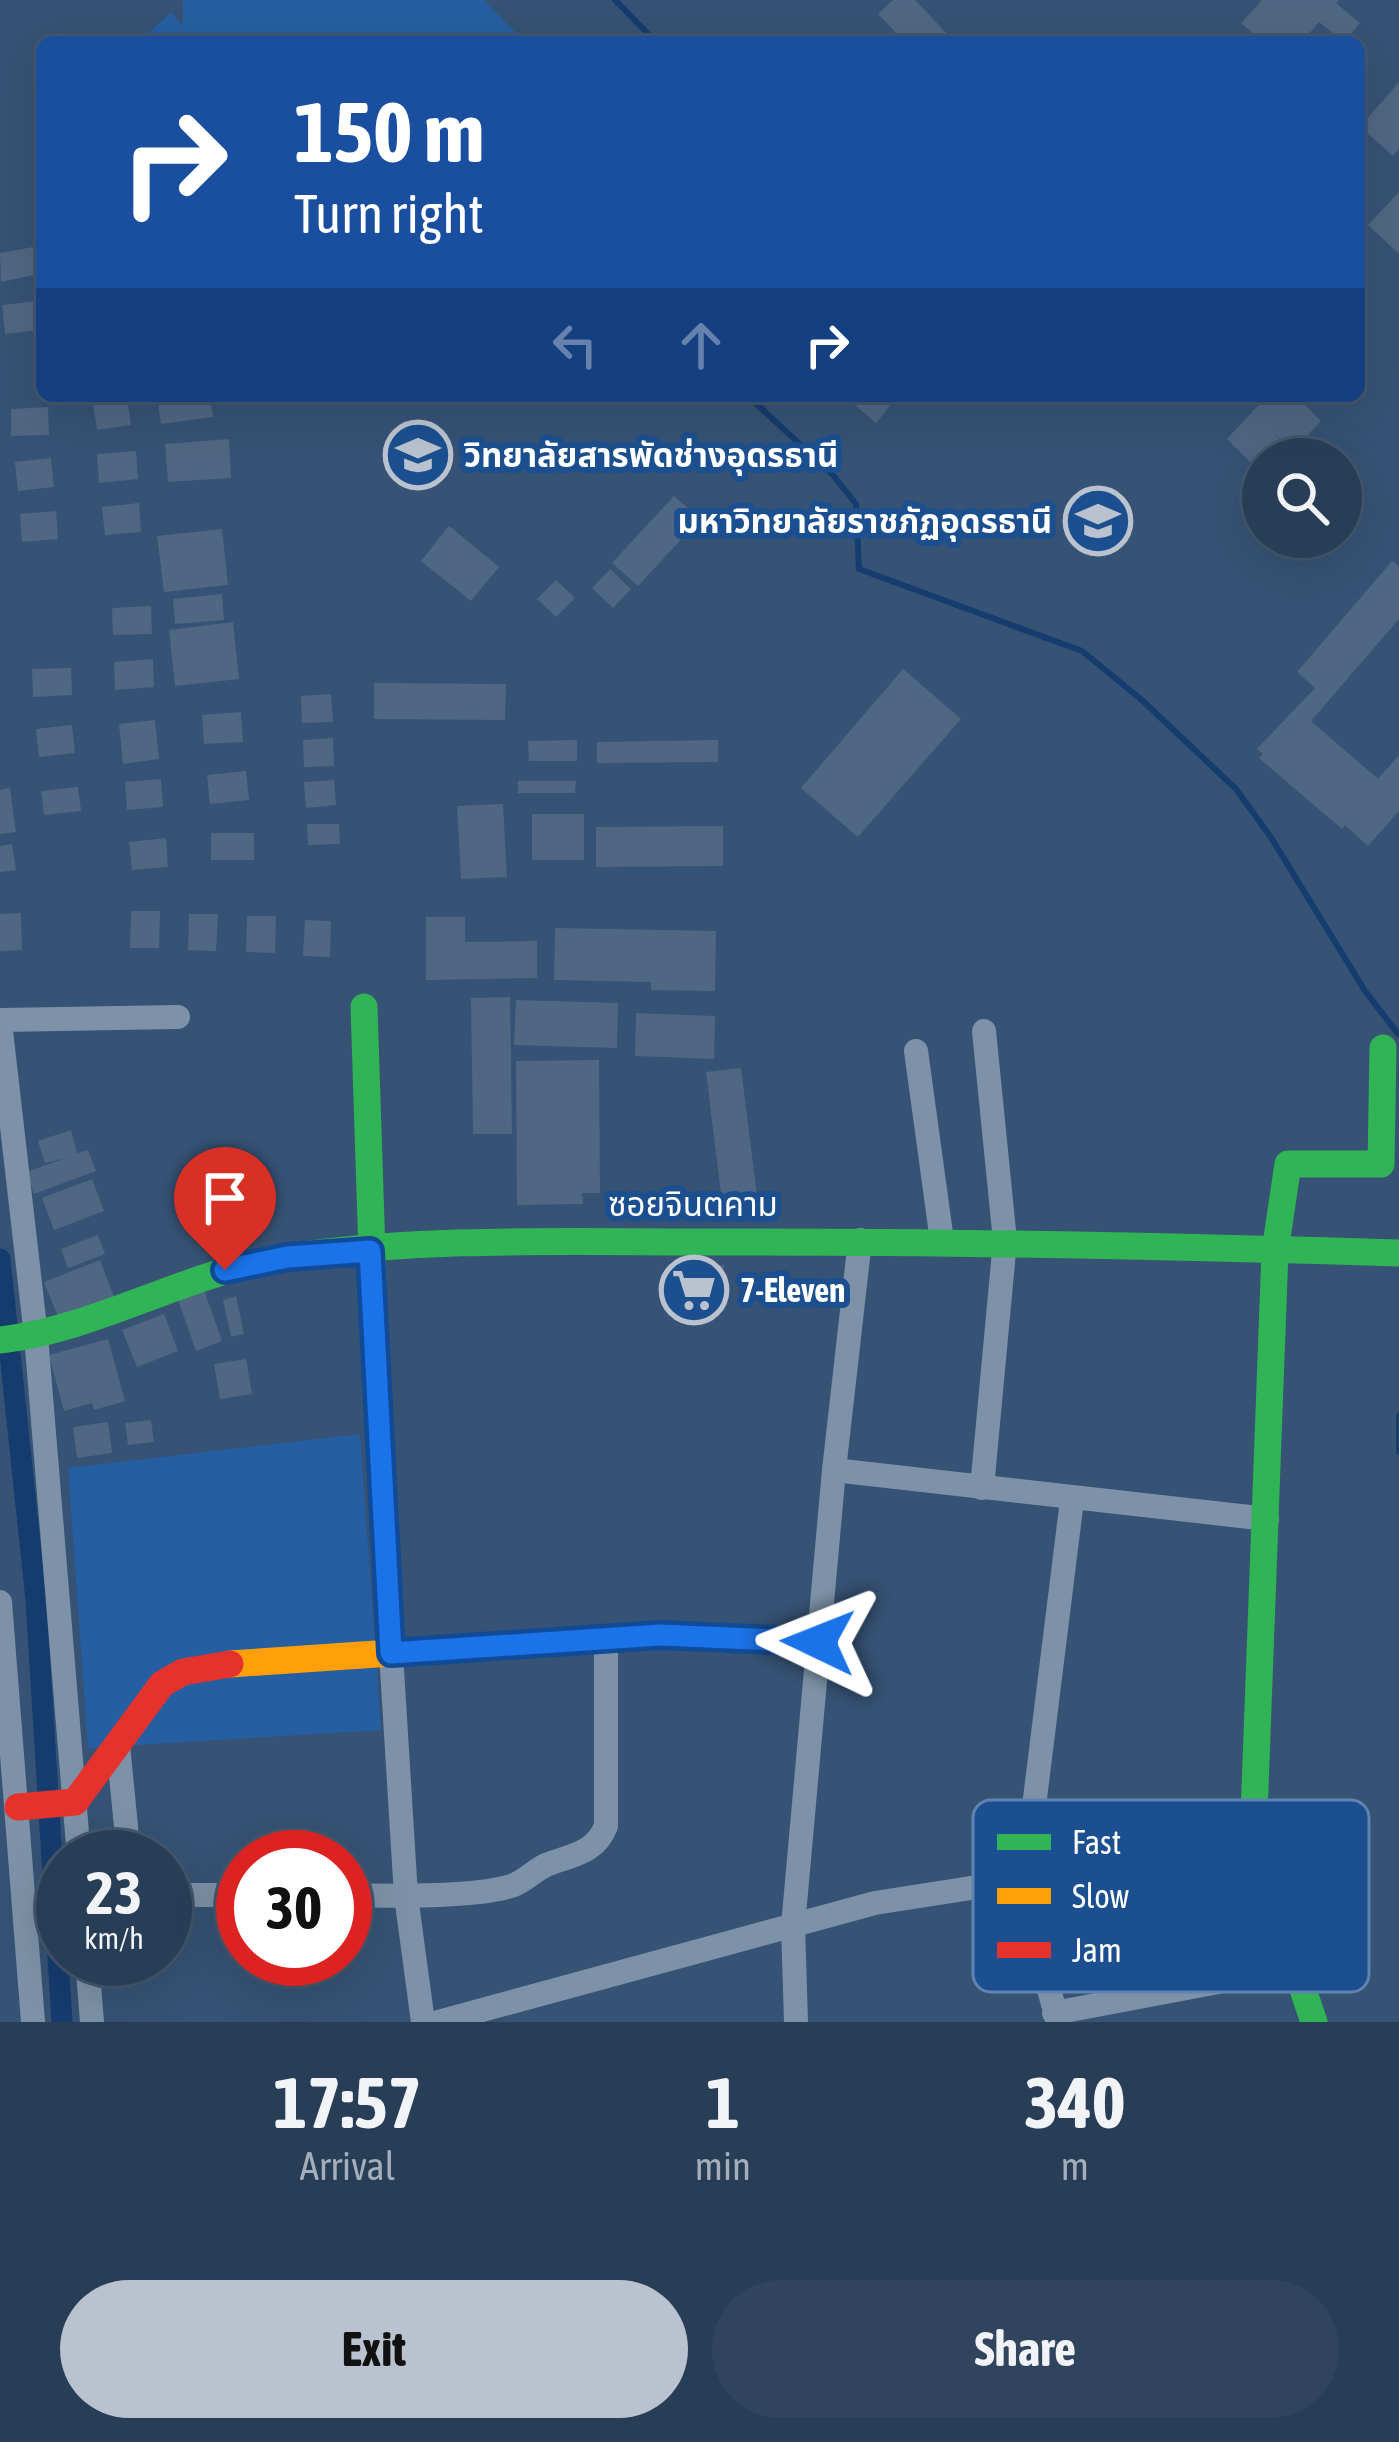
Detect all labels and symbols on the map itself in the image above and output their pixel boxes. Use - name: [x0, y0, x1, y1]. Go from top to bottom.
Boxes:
- school or university icon: วิทยาลัยสารพัดช่างอุดรธานี: [383, 420, 453, 490]
- place label: วิทยาลัยสารพัดช่างอุดรธานี: [464, 436, 838, 476]
- school or university icon: มหาวิทยาลัยราชภัฏอุดรธานี: [1063, 486, 1133, 556]
- place label: มหาวิทยาลัยราชภัฏอุดรธานี: [677, 502, 1052, 542]
- pin: [174, 1147, 276, 1270]
- street label: ซอยจินตคาม: [608, 1185, 778, 1223]
- supermarket icon: 7-Eleven: [659, 1255, 729, 1325]
- place label: 7-Eleven: [740, 1271, 845, 1309]
- position arrow: [755, 1579, 881, 1705]
- legend: [973, 1800, 1369, 1992]
- text: Fast: [1072, 1823, 1121, 1861]
- speed limit sign: 30: [216, 1830, 372, 1986]
- text: Slow: [1072, 1877, 1129, 1915]
- text: Jam: [1072, 1931, 1122, 1969]

